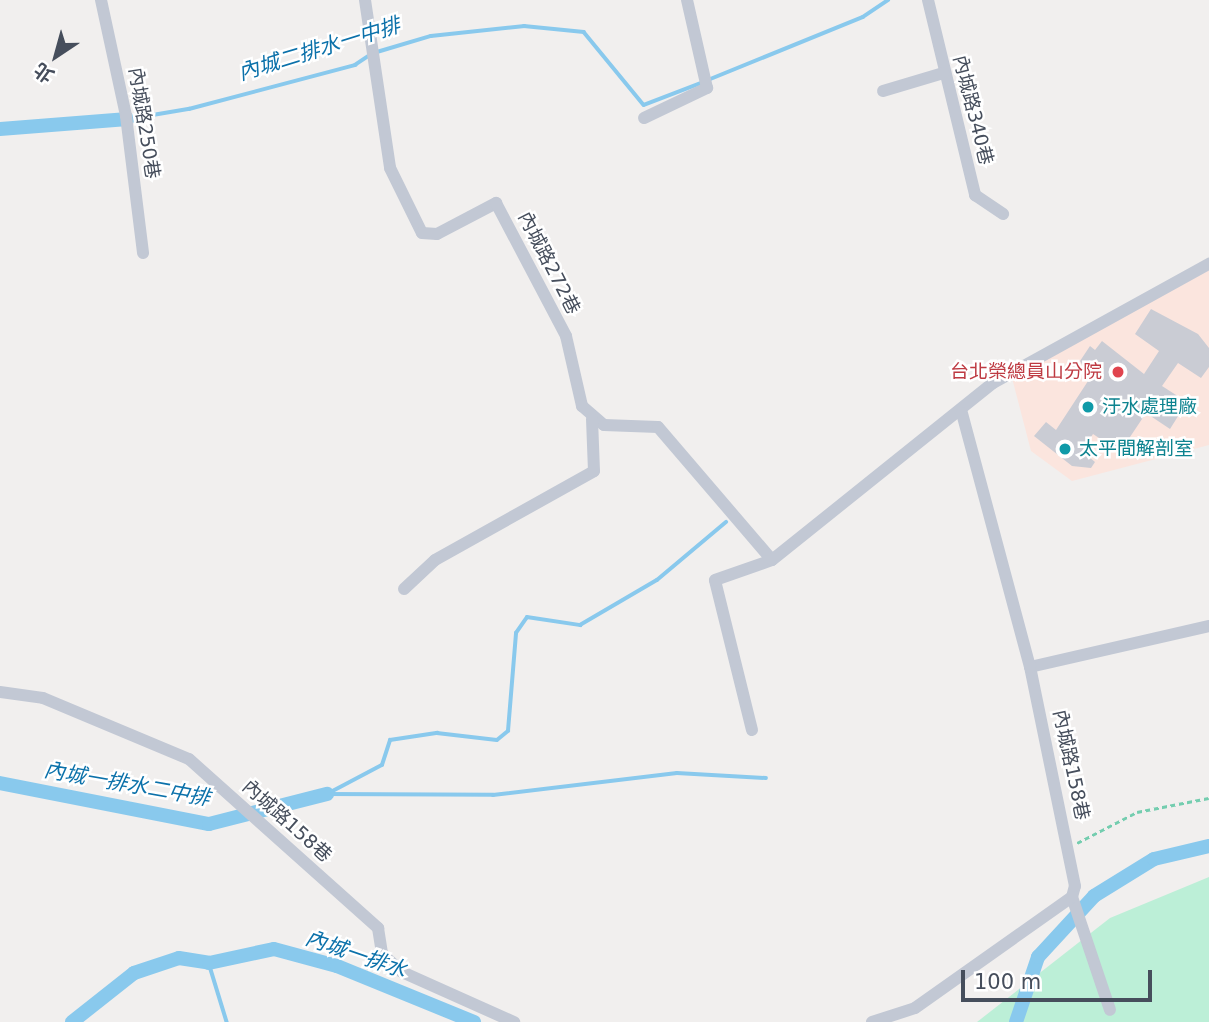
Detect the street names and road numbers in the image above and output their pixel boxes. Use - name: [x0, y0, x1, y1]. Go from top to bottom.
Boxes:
- street label: 內城路340巷: [948, 53, 998, 167]
- street label: 內城路250巷: [124, 66, 164, 180]
- street label: 內城路272巷: [513, 208, 585, 318]
- street label: 內城路158巷: [1048, 708, 1094, 822]
- street label: 內城路158巷: [238, 775, 336, 867]

